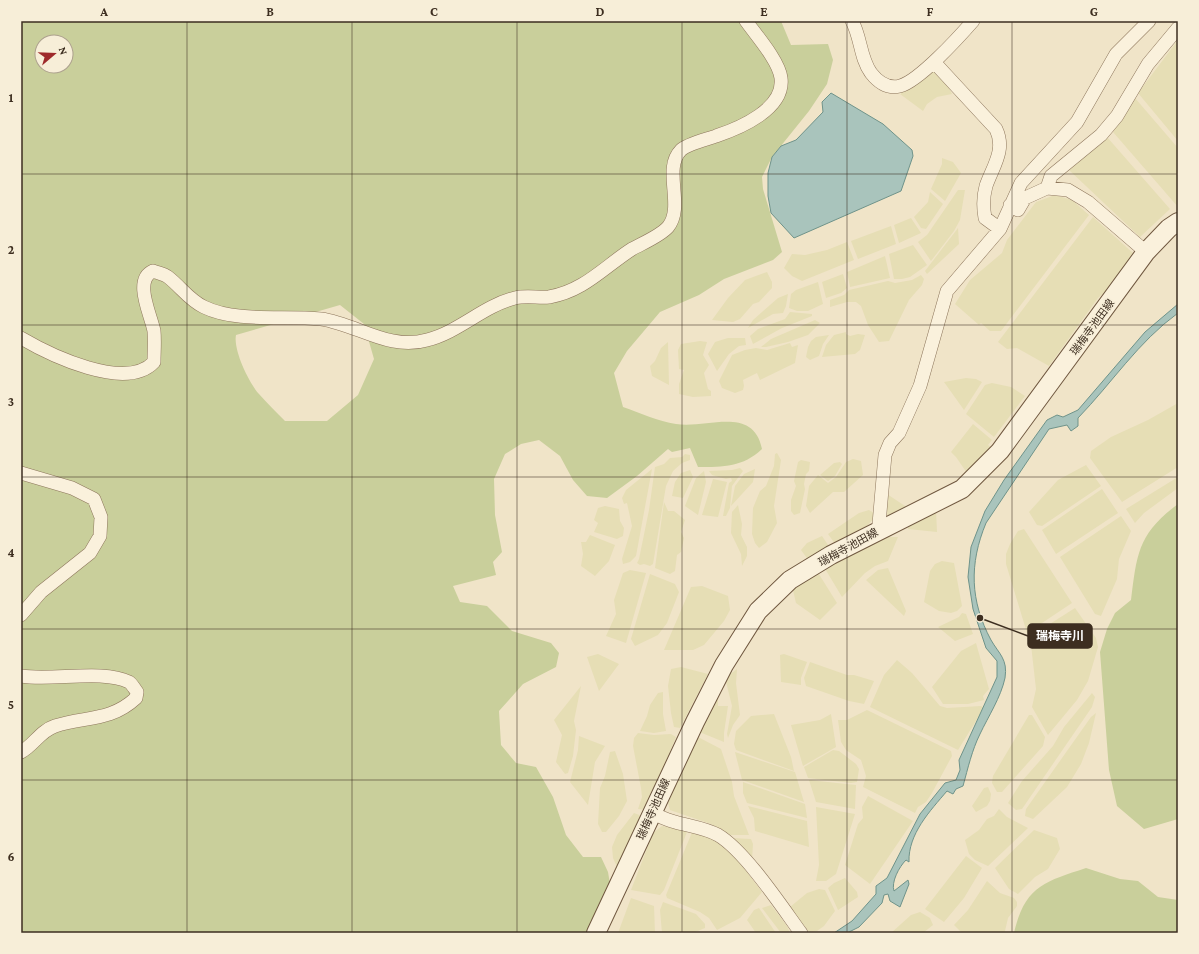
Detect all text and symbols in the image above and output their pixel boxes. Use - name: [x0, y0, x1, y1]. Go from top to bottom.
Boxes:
- text: A: [99, 4, 108, 19]
- text: B: [266, 4, 274, 19]
- text: C: [430, 4, 438, 19]
- text: D: [596, 4, 605, 19]
- text: E: [760, 4, 768, 19]
- text: F: [927, 4, 934, 19]
- text: G: [1090, 4, 1098, 19]
- north arrow: [34, 34, 74, 74]
- text: N: [57, 45, 71, 57]
- text: 1: [9, 90, 14, 105]
- text: 2: [8, 242, 15, 257]
- street label: 瑞梅寺池田線: [1068, 297, 1116, 357]
- text: 3: [8, 394, 14, 409]
- street label: 瑞梅寺池田線: [816, 526, 880, 568]
- text: 4: [7, 545, 15, 560]
- callout: 瑞梅寺川: [1028, 624, 1092, 648]
- text: 瑞梅寺川: [1036, 629, 1084, 643]
- text: 5: [8, 697, 14, 712]
- street label: 瑞梅寺池田線: [634, 776, 672, 842]
- text: 6: [7, 849, 15, 864]

